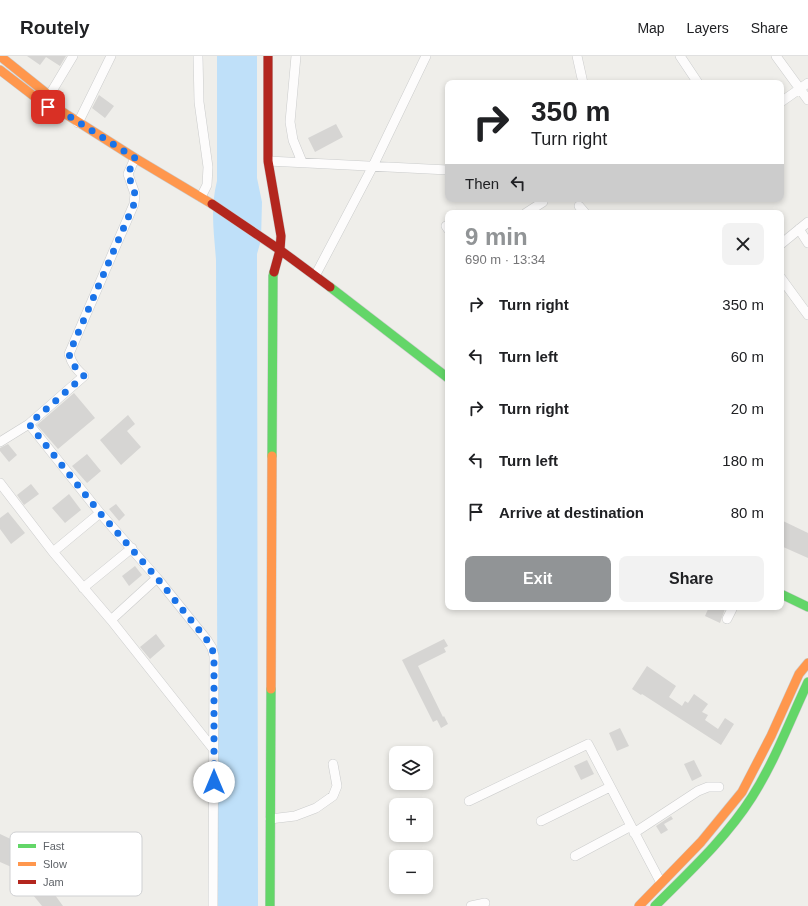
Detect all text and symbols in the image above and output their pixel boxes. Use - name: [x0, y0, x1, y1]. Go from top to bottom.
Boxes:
- text: Routely: [20, 17, 90, 38]
- text: Map: [637, 20, 665, 36]
- text: Layers: [687, 20, 729, 36]
- text: Share: [751, 20, 788, 36]
- pin: [31, 90, 65, 124]
- icon: arrive: [37, 96, 59, 118]
- icon: right: [465, 96, 517, 148]
- text: 350 m: [531, 96, 610, 127]
- text: Turn right: [531, 129, 607, 149]
- icon: left: [507, 172, 529, 194]
- text: Then: [465, 175, 499, 192]
- text: 9 min: [465, 223, 528, 250]
- button: close: [722, 223, 764, 265]
- text: 690 m · 13:34: [465, 252, 545, 267]
- icon: right: [465, 293, 487, 315]
- text: Turn right: [499, 296, 569, 313]
- text: 350 m: [722, 296, 764, 313]
- icon: left: [465, 345, 487, 367]
- text: Turn left: [499, 348, 558, 365]
- text: 60 m: [731, 348, 764, 365]
- icon: right: [465, 397, 487, 419]
- text: Turn right: [499, 400, 569, 417]
- text: 20 m: [731, 400, 764, 417]
- icon: left: [465, 449, 487, 471]
- text: Turn left: [499, 452, 558, 469]
- text: 180 m: [722, 452, 764, 469]
- icon: arrive: [465, 501, 487, 523]
- text: Arrive at destination: [499, 504, 644, 521]
- text: 80 m: [731, 504, 764, 521]
- button: Exit: [465, 556, 611, 602]
- button: Share: [619, 556, 764, 602]
- map controls: [389, 746, 433, 894]
- button: layers: [389, 746, 433, 790]
- position arrow: [193, 761, 235, 803]
- button: +: [389, 798, 433, 842]
- legend: [10, 832, 142, 896]
- text: Fast: [43, 840, 64, 852]
- button: −: [389, 850, 433, 894]
- text: Slow: [43, 858, 67, 870]
- text: Jam: [43, 876, 64, 888]

